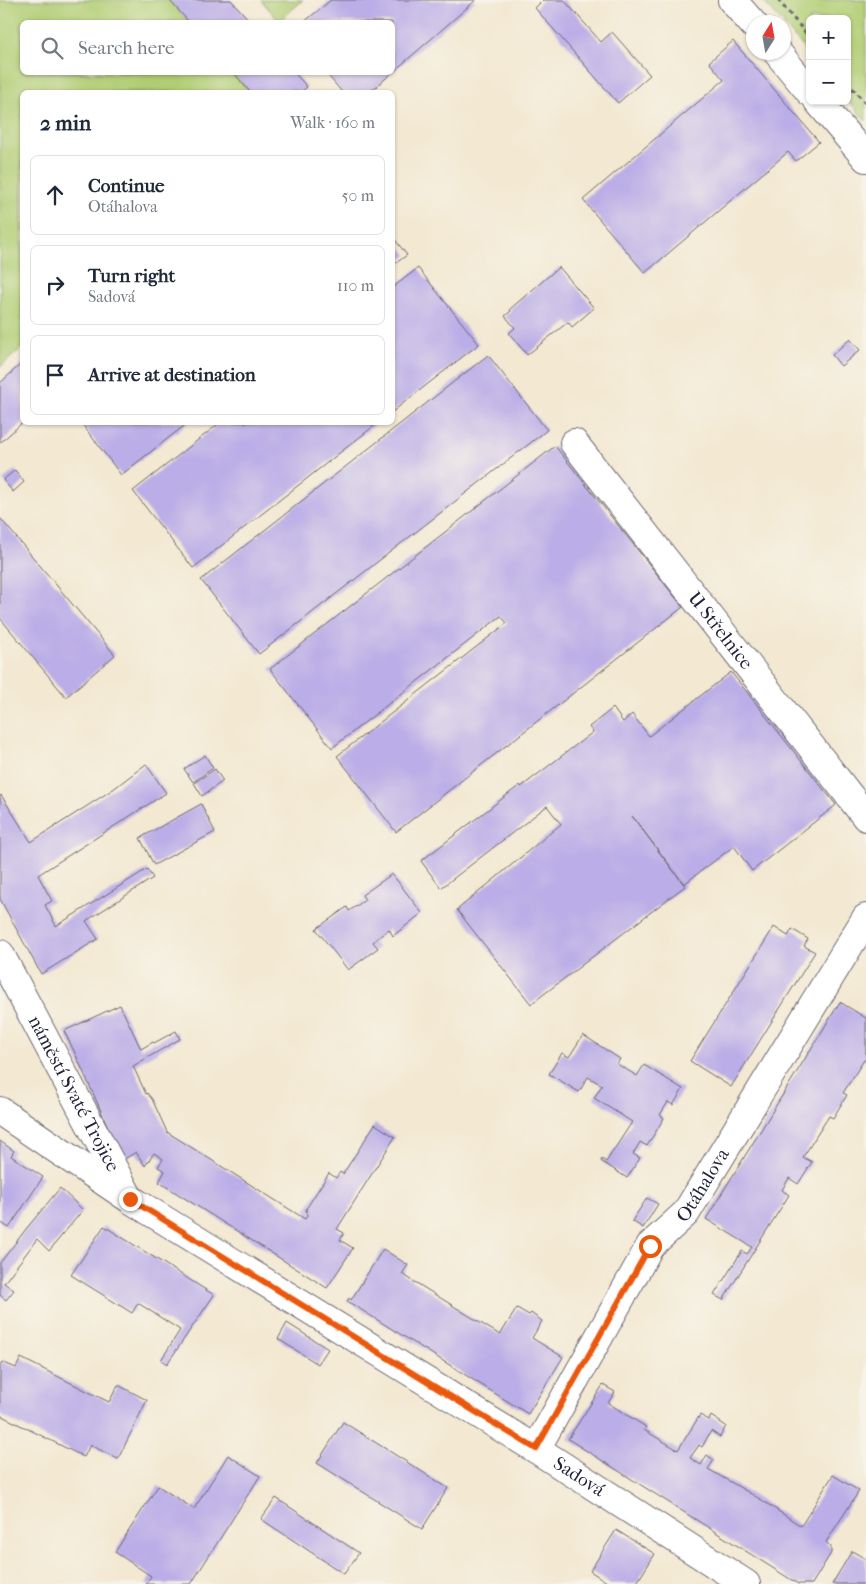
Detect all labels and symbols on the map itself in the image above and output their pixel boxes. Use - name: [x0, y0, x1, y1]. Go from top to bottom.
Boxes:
- north arrow: [746, 15, 791, 60]
- street label: U Střelnice: [683, 587, 758, 674]
- street label: náměstí Svaté Trojice: [24, 1012, 124, 1176]
- street label: Otáhalova: [672, 1144, 734, 1227]
- route end: [119, 1188, 142, 1211]
- route start: [639, 1235, 662, 1258]
- street label: Sadová: [549, 1452, 609, 1501]

